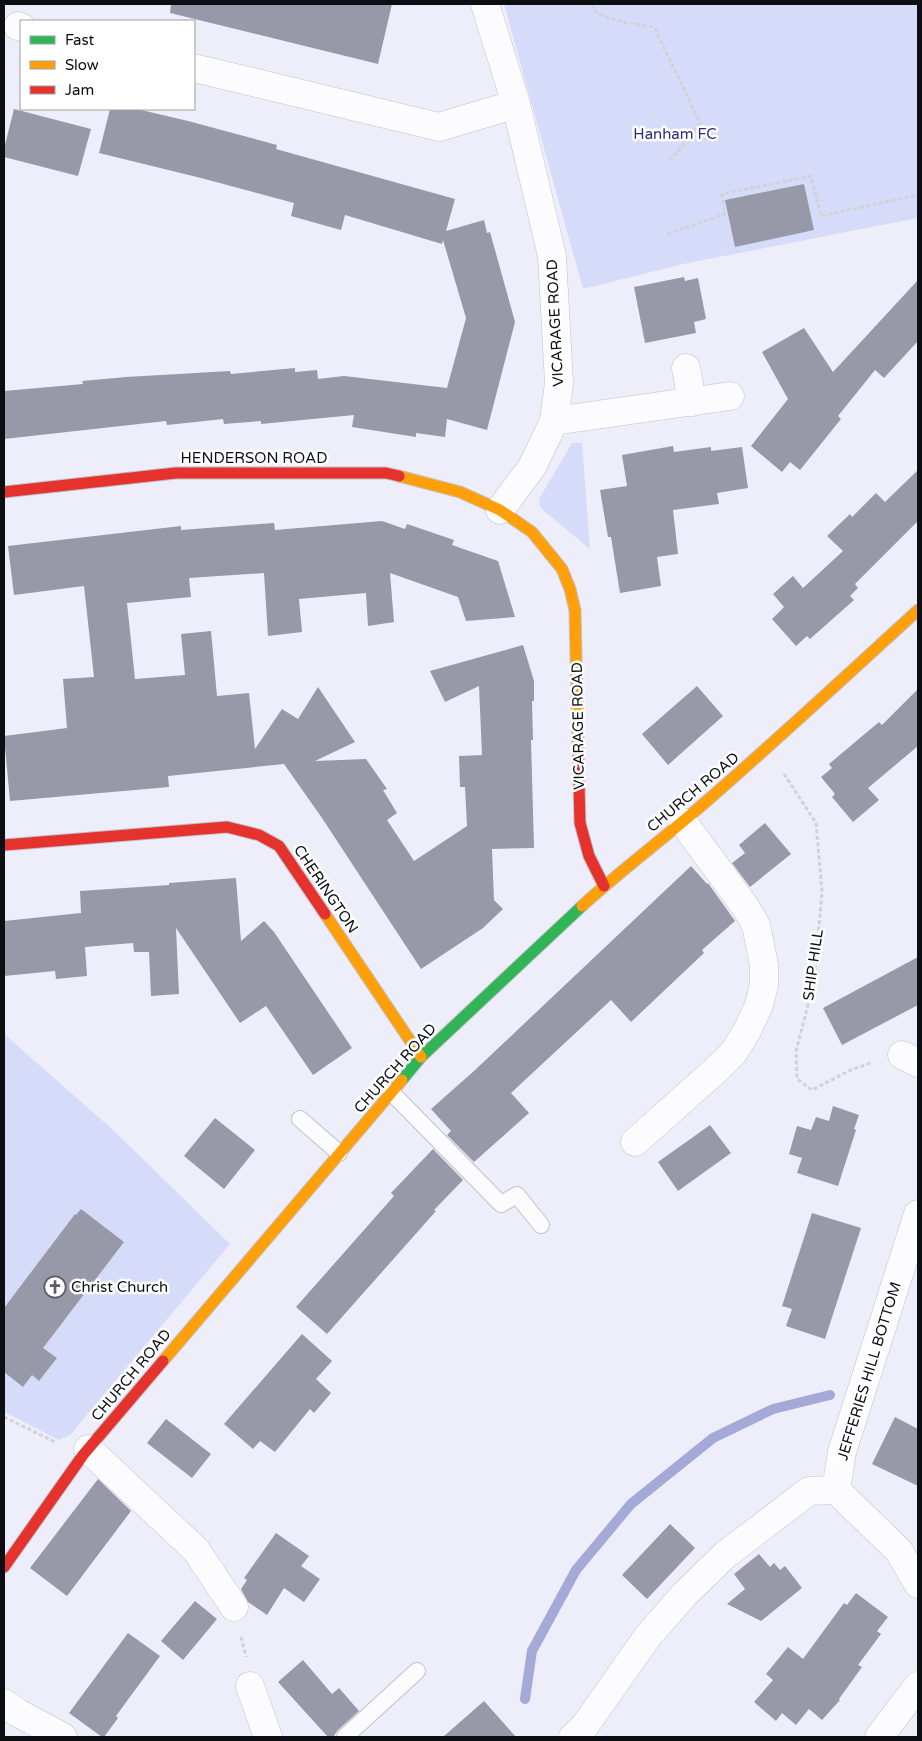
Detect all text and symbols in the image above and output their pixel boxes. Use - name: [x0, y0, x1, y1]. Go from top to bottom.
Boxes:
- legend: [20, 20, 195, 110]
- text: Fast: [65, 31, 95, 49]
- text: Slow: [65, 56, 99, 74]
- text: Jam: [65, 81, 94, 99]
- park label: Hanham FC: [633, 125, 717, 143]
- street label: VICARAGE ROAD: [543, 259, 567, 387]
- street label: HENDERSON ROAD: [181, 449, 327, 467]
- street label: VICARAGE ROAD: [568, 662, 588, 790]
- street label: CHURCH ROAD: [643, 748, 743, 836]
- street label: CHERINGTON: [290, 841, 362, 937]
- street label: SHIP HILL: [799, 928, 827, 1002]
- street label: CHURCH ROAD: [350, 1019, 440, 1117]
- church icon: Christ Church: [43, 1275, 67, 1299]
- place label: Christ Church: [71, 1278, 168, 1296]
- street label: JEFFERIES HILL BOTTOM: [833, 1280, 905, 1462]
- street label: CHURCH ROAD: [87, 1325, 175, 1425]

